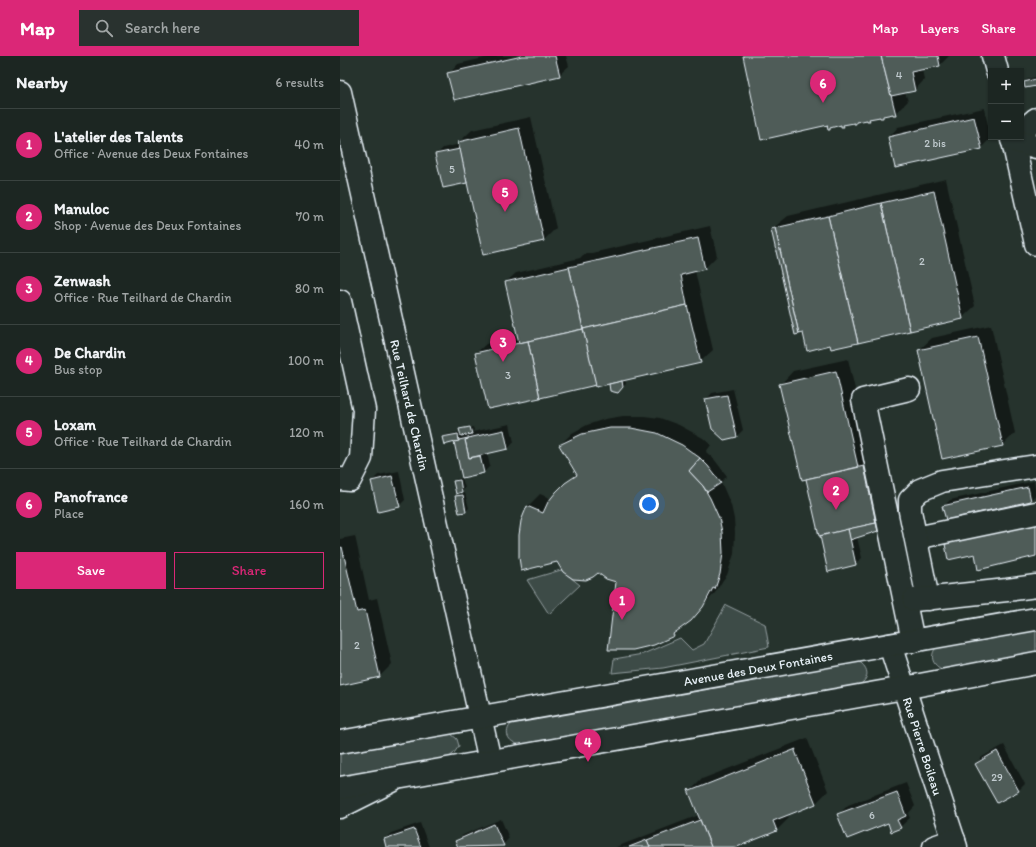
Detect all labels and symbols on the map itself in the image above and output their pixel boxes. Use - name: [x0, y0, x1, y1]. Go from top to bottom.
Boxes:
- house number: 4: [896, 69, 903, 82]
- pin: 6: [810, 70, 836, 103]
- house number: 2 bis: [924, 137, 946, 150]
- house number: 5: [449, 163, 455, 176]
- pin: 5: [492, 179, 518, 212]
- house number: 2: [919, 255, 925, 268]
- pin: 3: [490, 329, 516, 362]
- street label: Rue Teilhard de Chardin: [387, 338, 432, 473]
- house number: 3: [505, 369, 511, 382]
- pin: 2: [823, 477, 849, 510]
- your location: [639, 494, 659, 514]
- pin: 1: [609, 587, 635, 620]
- house number: 2: [354, 639, 360, 652]
- street label: Avenue des Deux Fontaines: [682, 648, 834, 689]
- street label: Rue Pierre Boileau: [900, 695, 945, 797]
- pin: 4: [575, 729, 601, 762]
- house number: 29: [991, 771, 1003, 784]
- house number: 6: [869, 809, 875, 822]

